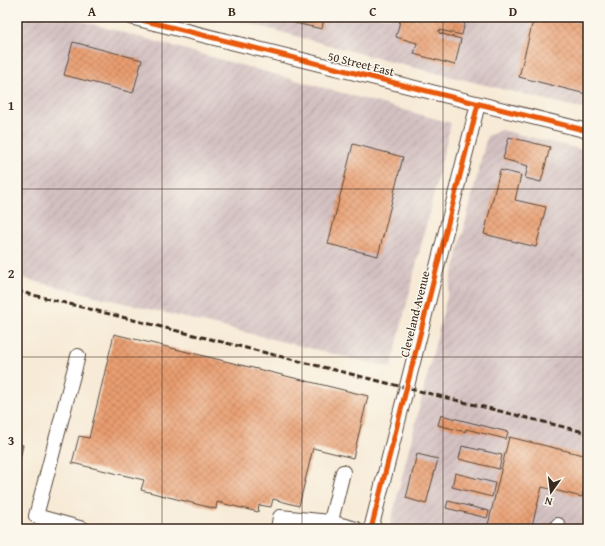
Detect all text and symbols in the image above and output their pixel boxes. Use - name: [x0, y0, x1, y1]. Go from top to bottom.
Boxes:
- text: A: [88, 2, 97, 21]
- text: B: [228, 2, 236, 21]
- text: C: [369, 2, 377, 21]
- text: D: [509, 2, 517, 21]
- street label: 50 Street East: [326, 47, 397, 80]
- text: 1: [8, 96, 14, 115]
- text: 2: [8, 264, 15, 283]
- street label: Cleveland Avenue: [396, 269, 434, 359]
- text: 3: [8, 431, 14, 450]
- north arrow: [531, 472, 571, 512]
- text: N: [542, 493, 554, 510]

